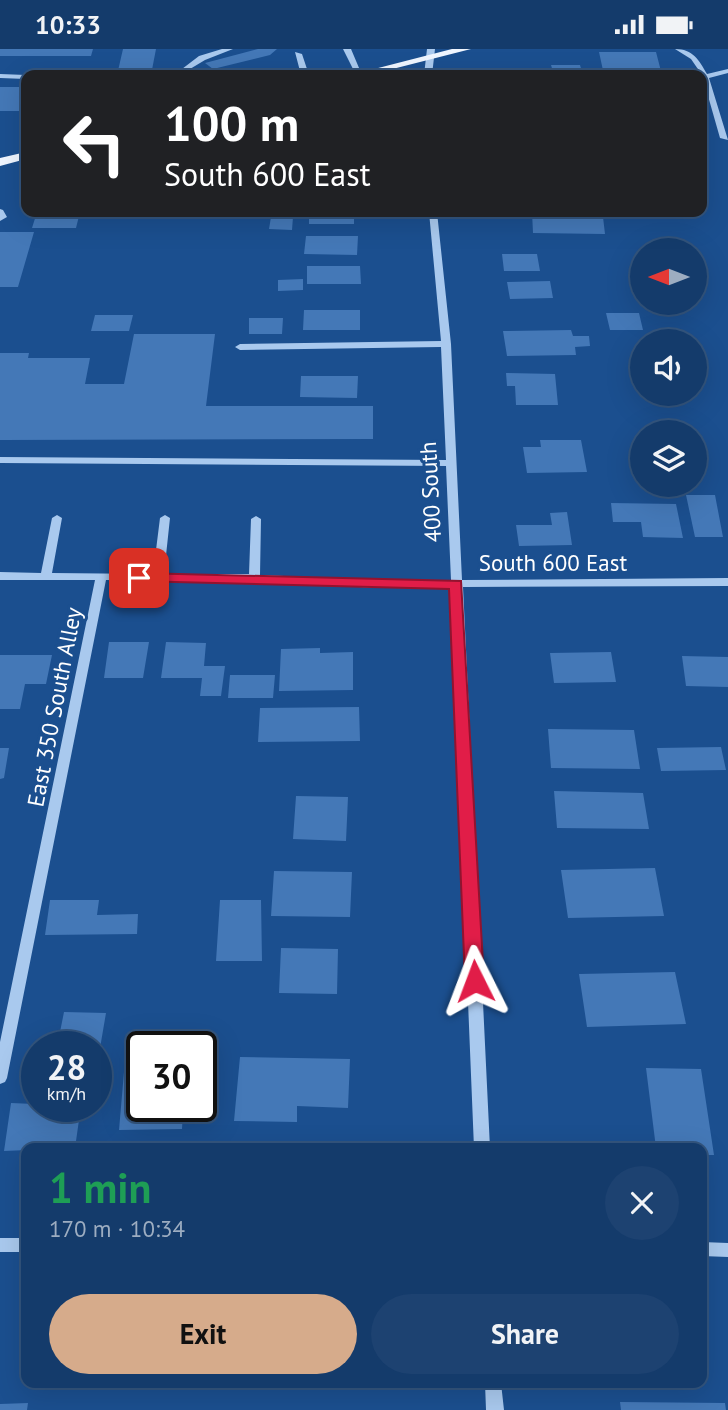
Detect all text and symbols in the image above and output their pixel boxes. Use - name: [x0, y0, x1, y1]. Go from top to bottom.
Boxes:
- text: 10:33: [35, 8, 101, 41]
- text: 100 m: [164, 91, 299, 155]
- icon: left: [49, 98, 140, 189]
- text: South 600 East: [164, 153, 371, 195]
- north arrow: [630, 238, 707, 315]
- map controls: [630, 238, 707, 497]
- button: sound: [630, 329, 707, 406]
- button: layers: [630, 420, 707, 497]
- street label: 400 South: [413, 441, 447, 543]
- pin: [109, 548, 169, 608]
- street label: South 600 East: [479, 548, 627, 577]
- icon: arrive: [120, 559, 158, 597]
- street label: East 350 South Alley: [20, 605, 88, 809]
- position arrow: [438, 944, 512, 1018]
- speed limit sign: 30: [126, 1031, 217, 1122]
- text: 28: [47, 1044, 86, 1090]
- text: km/h: [47, 1082, 86, 1105]
- text: 1 min: [49, 1160, 151, 1215]
- button: close: [605, 1166, 679, 1240]
- text: 170 m · 10:34: [49, 1214, 185, 1243]
- button: Exit: [49, 1294, 357, 1374]
- button: Share: [371, 1294, 679, 1374]

